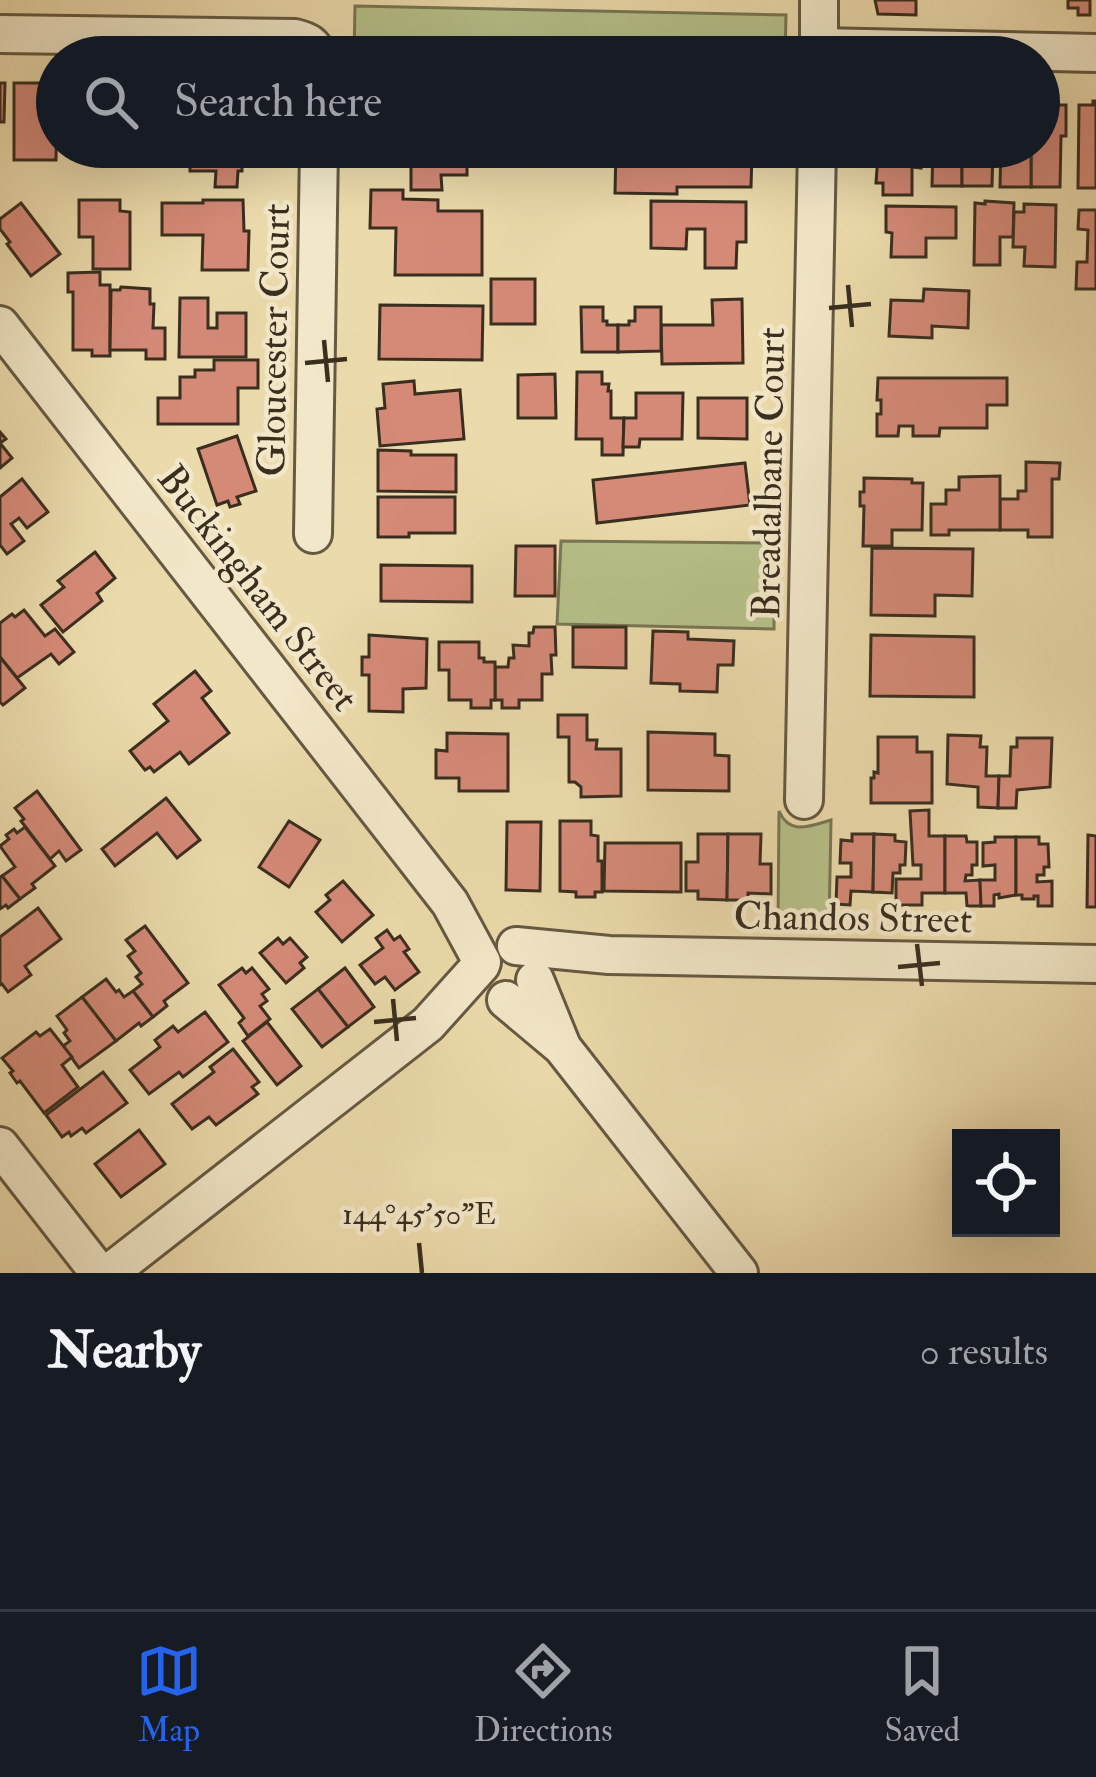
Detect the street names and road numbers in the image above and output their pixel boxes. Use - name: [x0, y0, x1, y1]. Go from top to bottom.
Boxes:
- street label: Gloucester Court: [247, 203, 301, 477]
- street label: Breadalbane Court: [742, 327, 796, 619]
- street label: Buckingham Street: [147, 455, 369, 721]
- street label: Chandos Street: [733, 891, 973, 945]

